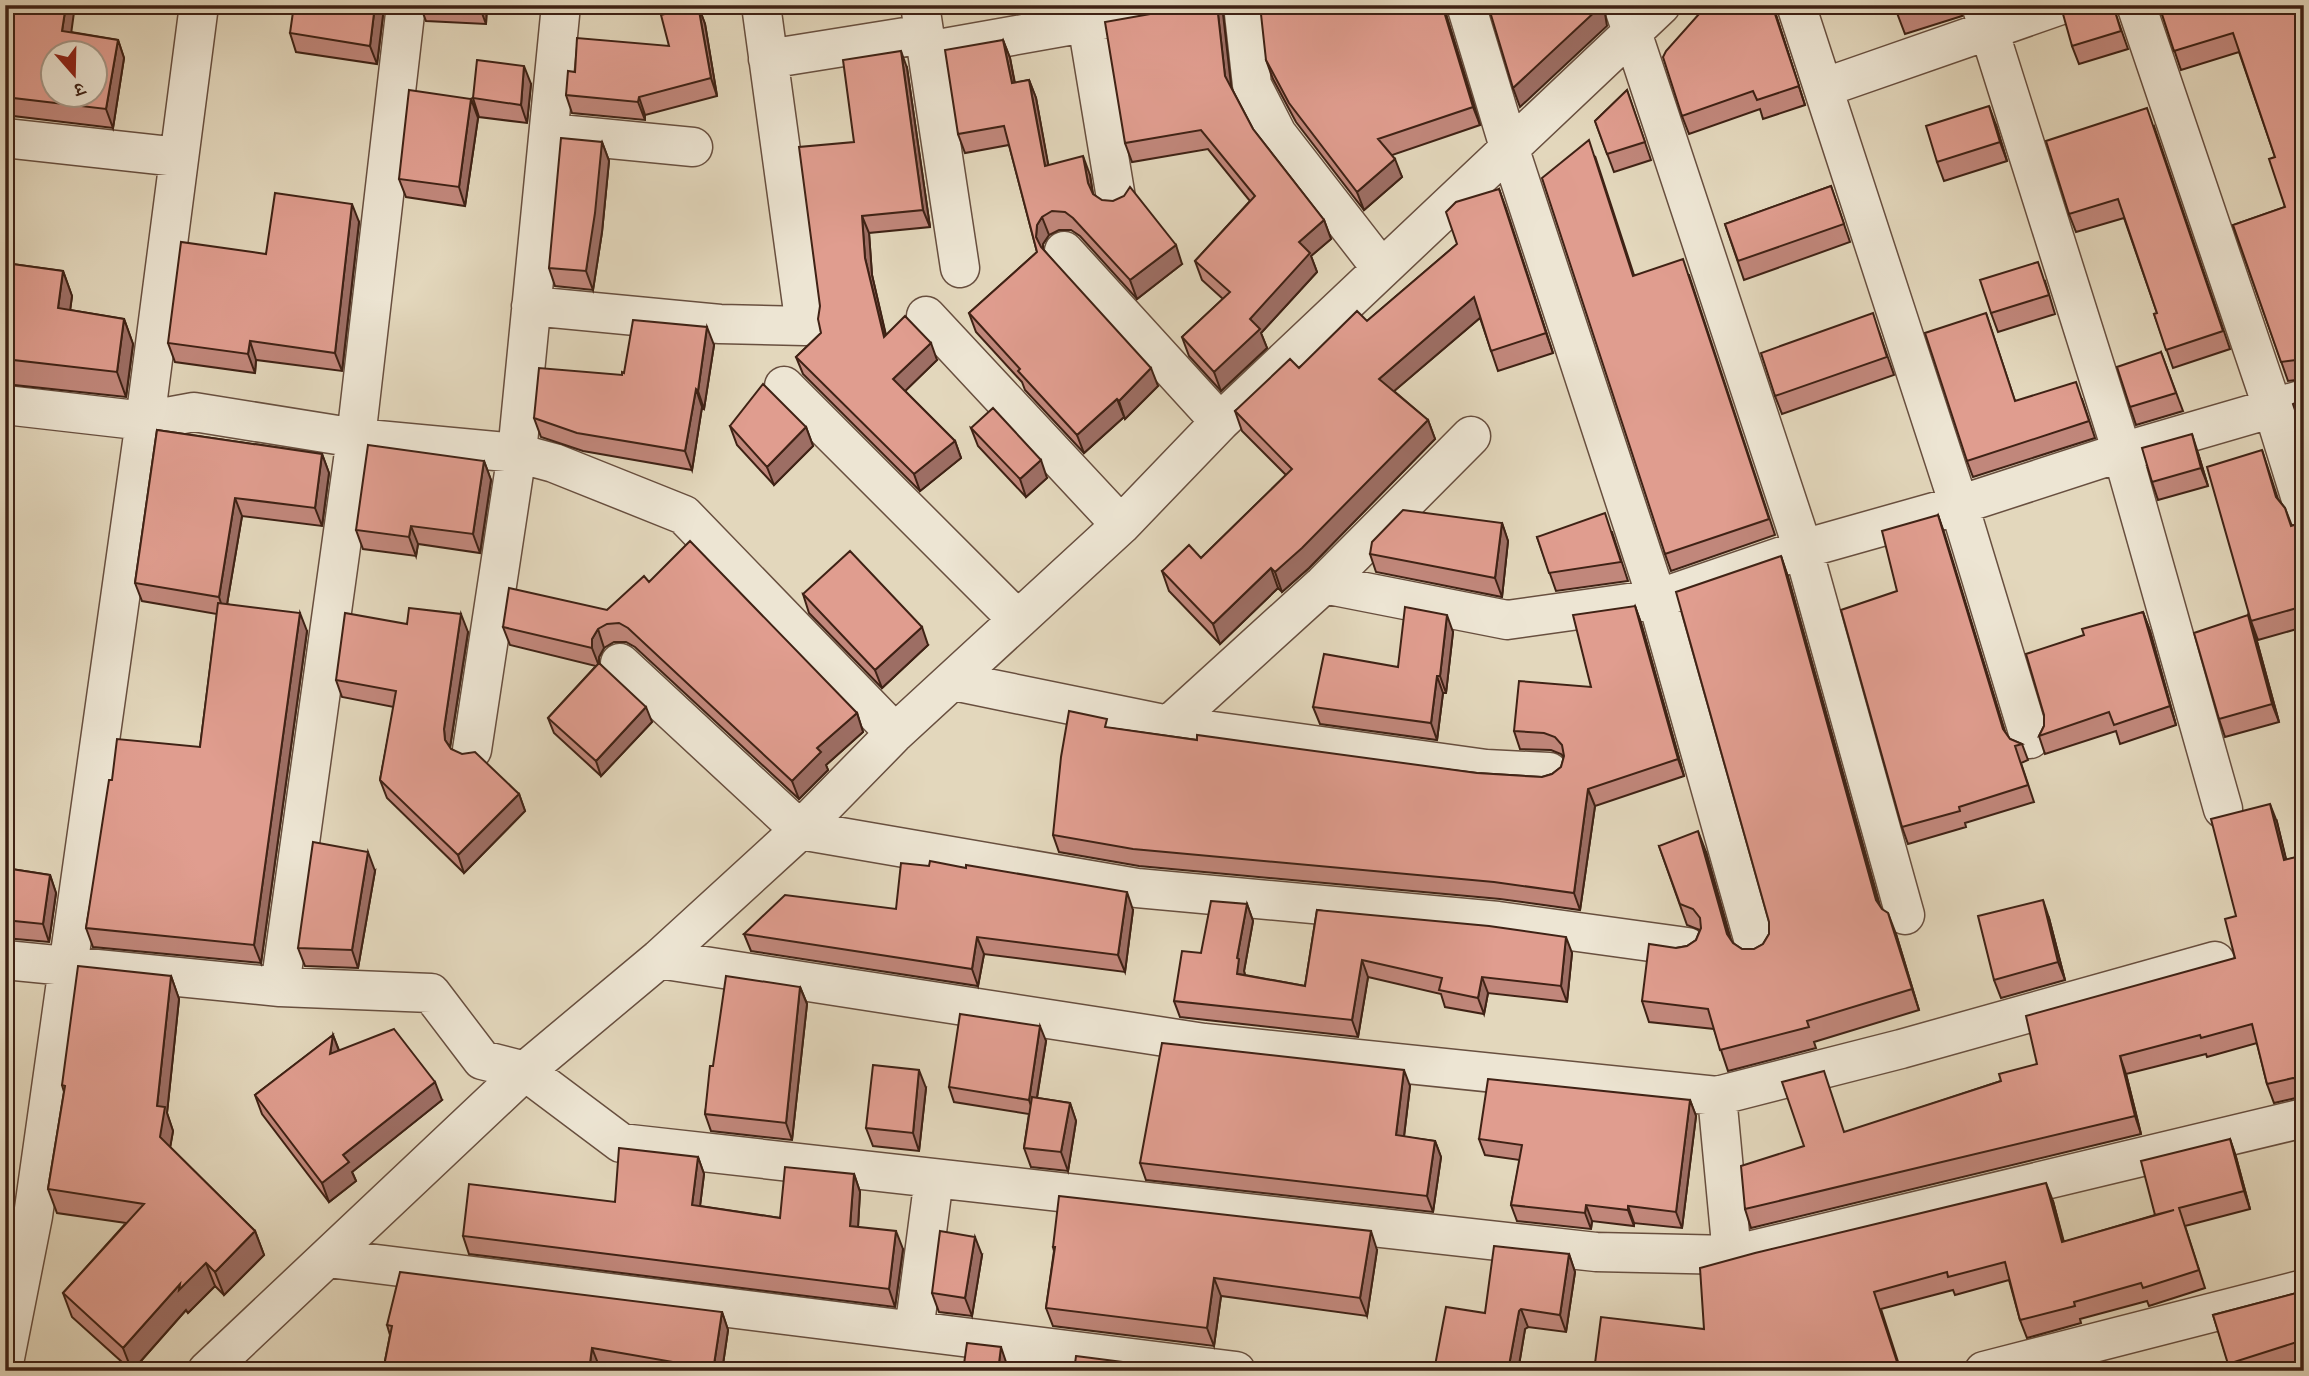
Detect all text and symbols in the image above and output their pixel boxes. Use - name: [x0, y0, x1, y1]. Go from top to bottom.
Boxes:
- north arrow: [38, 38, 108, 108]
- text: उ: [70, 76, 90, 102]

